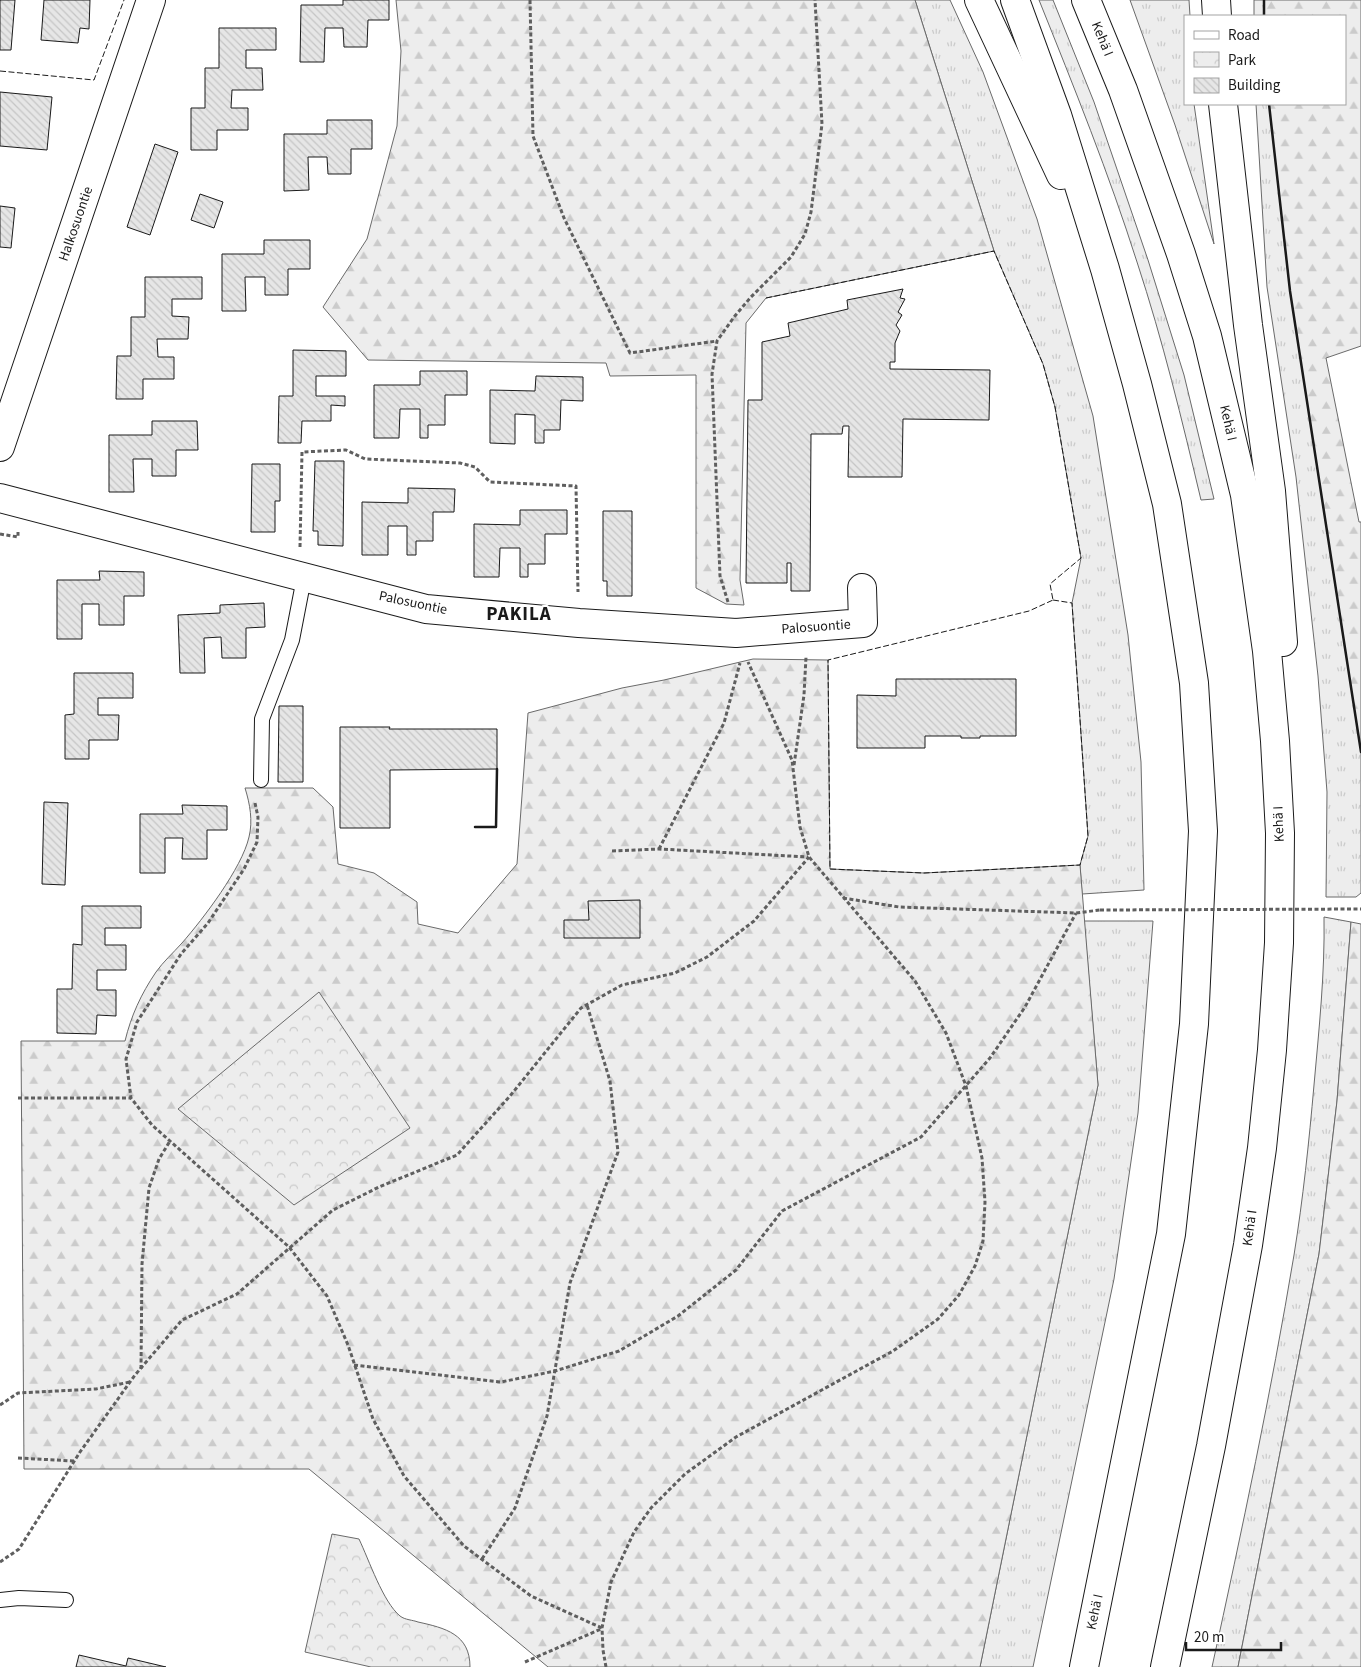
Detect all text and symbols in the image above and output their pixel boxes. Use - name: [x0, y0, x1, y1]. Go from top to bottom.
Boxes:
- legend: [1184, 15, 1346, 105]
- street label: Kehä I: [1086, 19, 1118, 59]
- text: Road: [1228, 25, 1260, 46]
- text: Park: [1228, 50, 1257, 71]
- text: Building: [1228, 75, 1281, 96]
- street label: Halkosuontie: [54, 184, 98, 264]
- street label: Kehä I: [1214, 403, 1242, 443]
- street label: Palosuontie: [377, 586, 449, 620]
- district label: PAKILA: [486, 601, 552, 628]
- street label: Palosuontie: [781, 615, 851, 639]
- street label: Kehä I: [1268, 806, 1290, 842]
- street label: Kehä I: [1238, 1209, 1262, 1247]
- street label: Kehä I: [1081, 1592, 1109, 1632]
- scale bar: [1186, 1620, 1281, 1652]
- text: 20 m: [1194, 1627, 1224, 1648]

